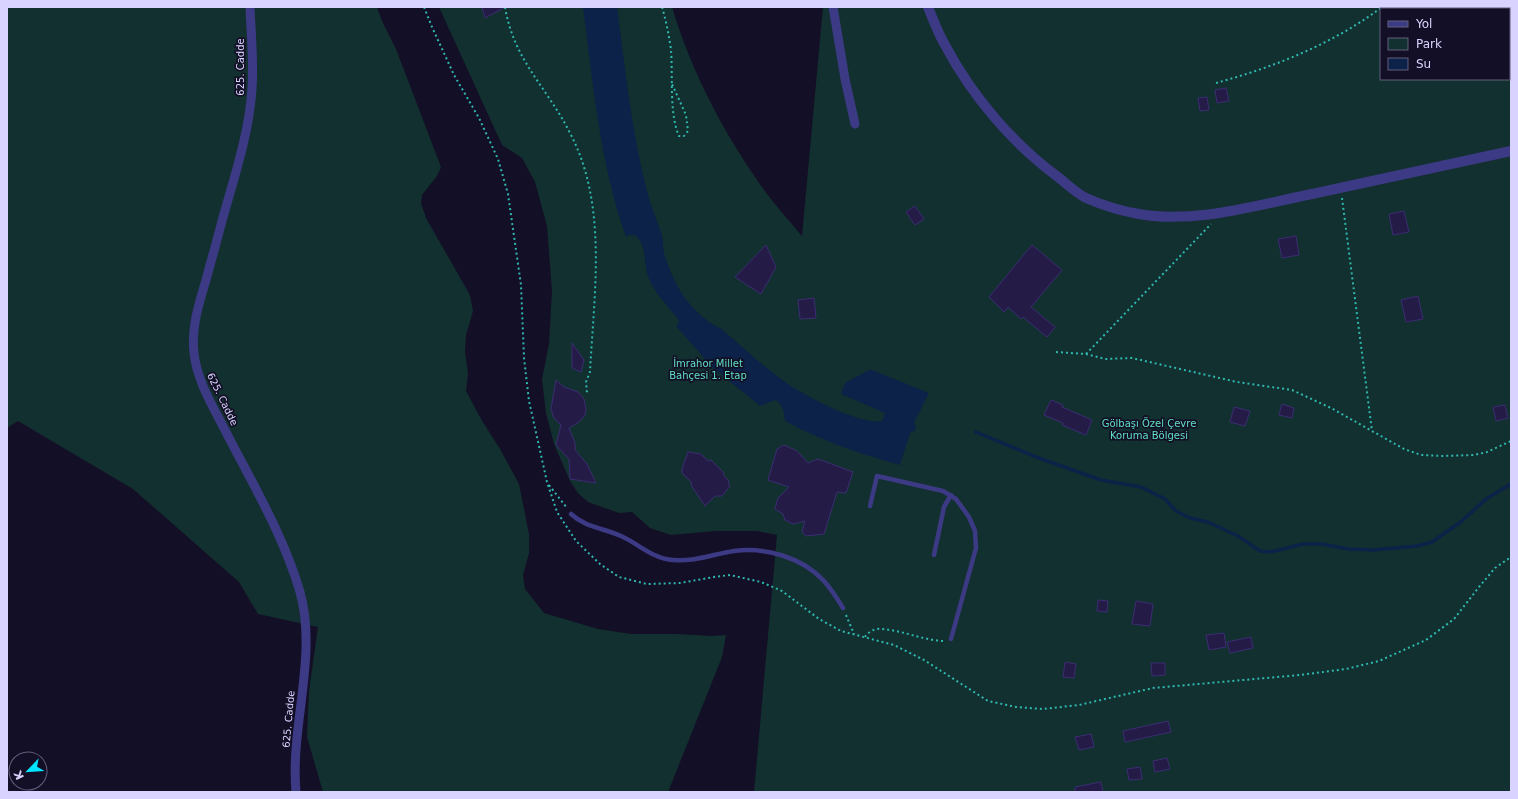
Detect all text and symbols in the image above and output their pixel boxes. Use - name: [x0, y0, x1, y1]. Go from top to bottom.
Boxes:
- legend: [1380, 8, 1510, 80]
- text: Yol: [1415, 17, 1432, 31]
- text: Park: [1416, 37, 1442, 51]
- street label: 625. Cadde: [235, 38, 246, 96]
- text: Su: [1416, 57, 1431, 71]
- park label: İmrahor Millet Bahçesi 1. Etap: [669, 357, 747, 381]
- street label: 625. Cadde: [205, 371, 240, 427]
- park label: Gölbaşı Özel Çevre Koruma Bölgesi: [1102, 417, 1196, 441]
- street label: 625. Cadde: [281, 690, 296, 748]
- north arrow: [8, 751, 48, 791]
- text: K: [11, 768, 27, 782]

